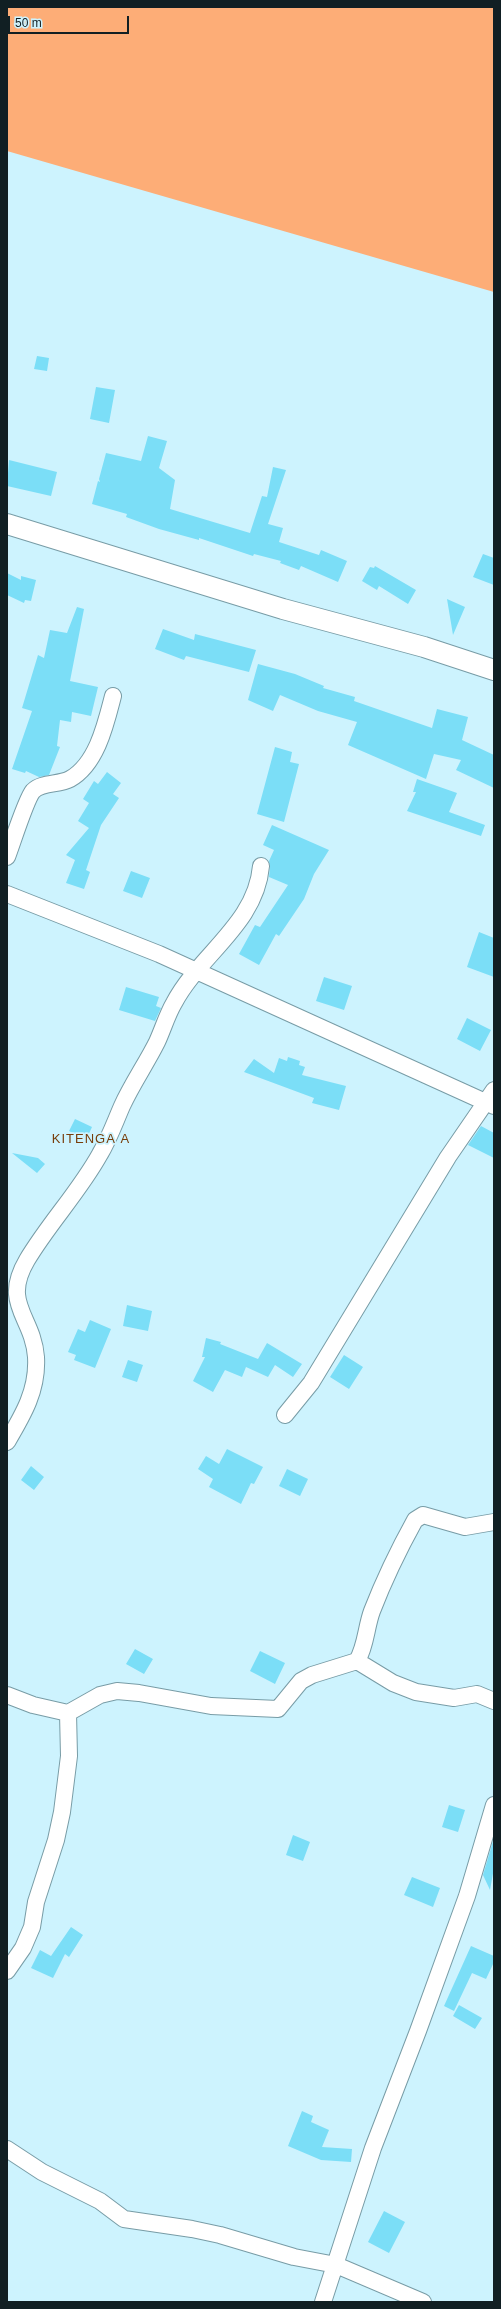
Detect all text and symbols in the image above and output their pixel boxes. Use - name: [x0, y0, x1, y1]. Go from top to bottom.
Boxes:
- scale bar: [10, 8, 131, 34]
- text: 50 m: [15, 16, 42, 30]
- district label: KITENGA A: [52, 1131, 130, 1147]

